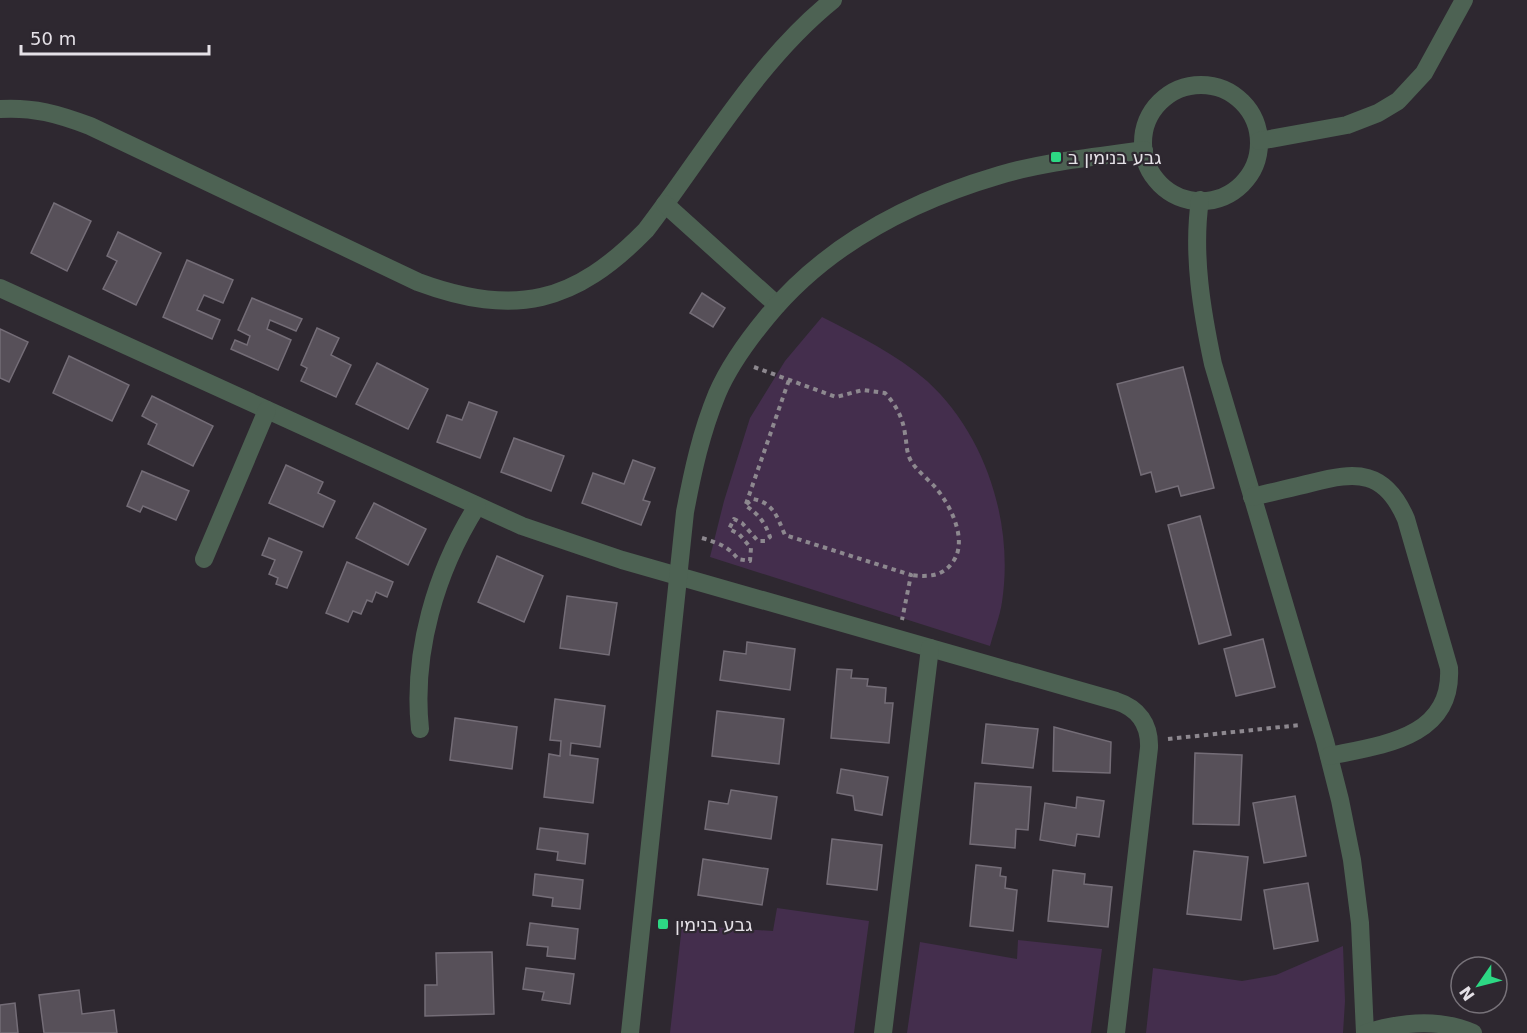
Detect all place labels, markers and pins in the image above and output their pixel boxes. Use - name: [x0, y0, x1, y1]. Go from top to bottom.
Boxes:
- place label: גבע בנימין ב: [1068, 147, 1162, 168]
- marker: גבע בנימין ב: [1049, 150, 1063, 164]
- place label: גבע בנימין: [675, 914, 753, 935]
- marker: גבע בנימין: [656, 917, 670, 931]

